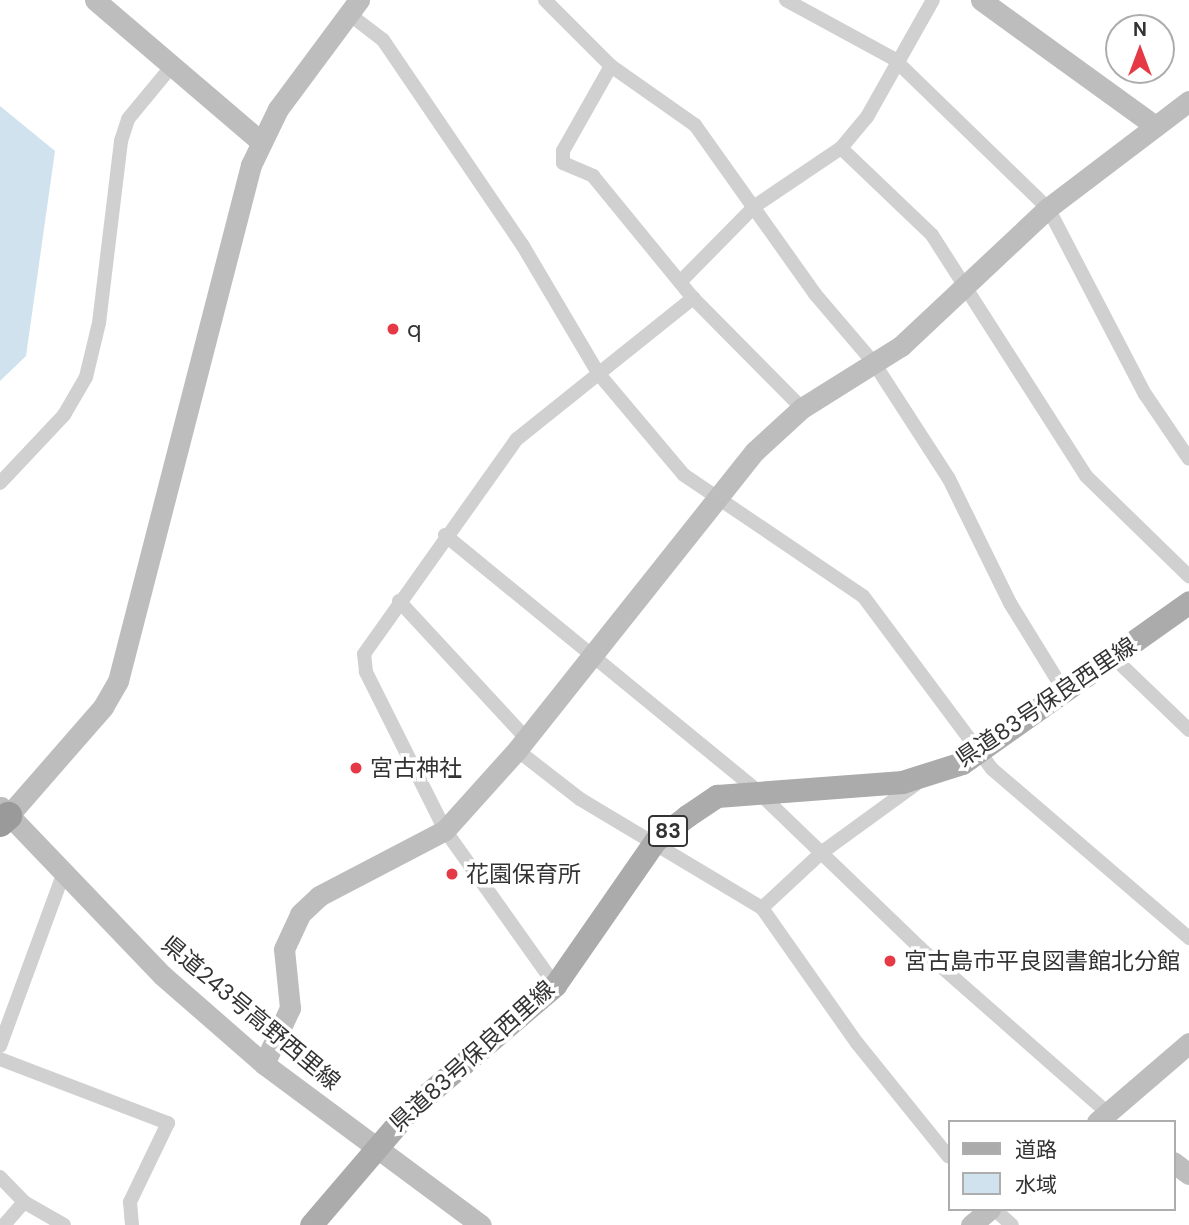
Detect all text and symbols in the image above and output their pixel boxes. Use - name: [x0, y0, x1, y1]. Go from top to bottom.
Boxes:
- north arrow: [1105, 14, 1175, 84]
- text: N: [1133, 17, 1147, 42]
- place label: q: [407, 315, 421, 343]
- marker: q: [385, 321, 401, 337]
- street label: 県道83号保良西里線: [951, 631, 1141, 773]
- place label: 宮古神社: [370, 754, 462, 782]
- marker: 宮古神社: [348, 760, 364, 776]
- road number: 83: [647, 814, 689, 848]
- place label: 花園保育所: [466, 860, 581, 888]
- marker: 花園保育所: [444, 866, 460, 882]
- street label: 県道243号高野西里線: [156, 930, 346, 1096]
- place label: 宮古島市平良図書館北分館: [904, 947, 1180, 975]
- marker: 宮古島市平良図書館北分館: [882, 953, 898, 969]
- street label: 県道83号保良西里線: [384, 975, 560, 1137]
- legend: [948, 1120, 1175, 1211]
- text: 道路: [1015, 1136, 1057, 1164]
- text: 水域: [1015, 1171, 1057, 1199]

